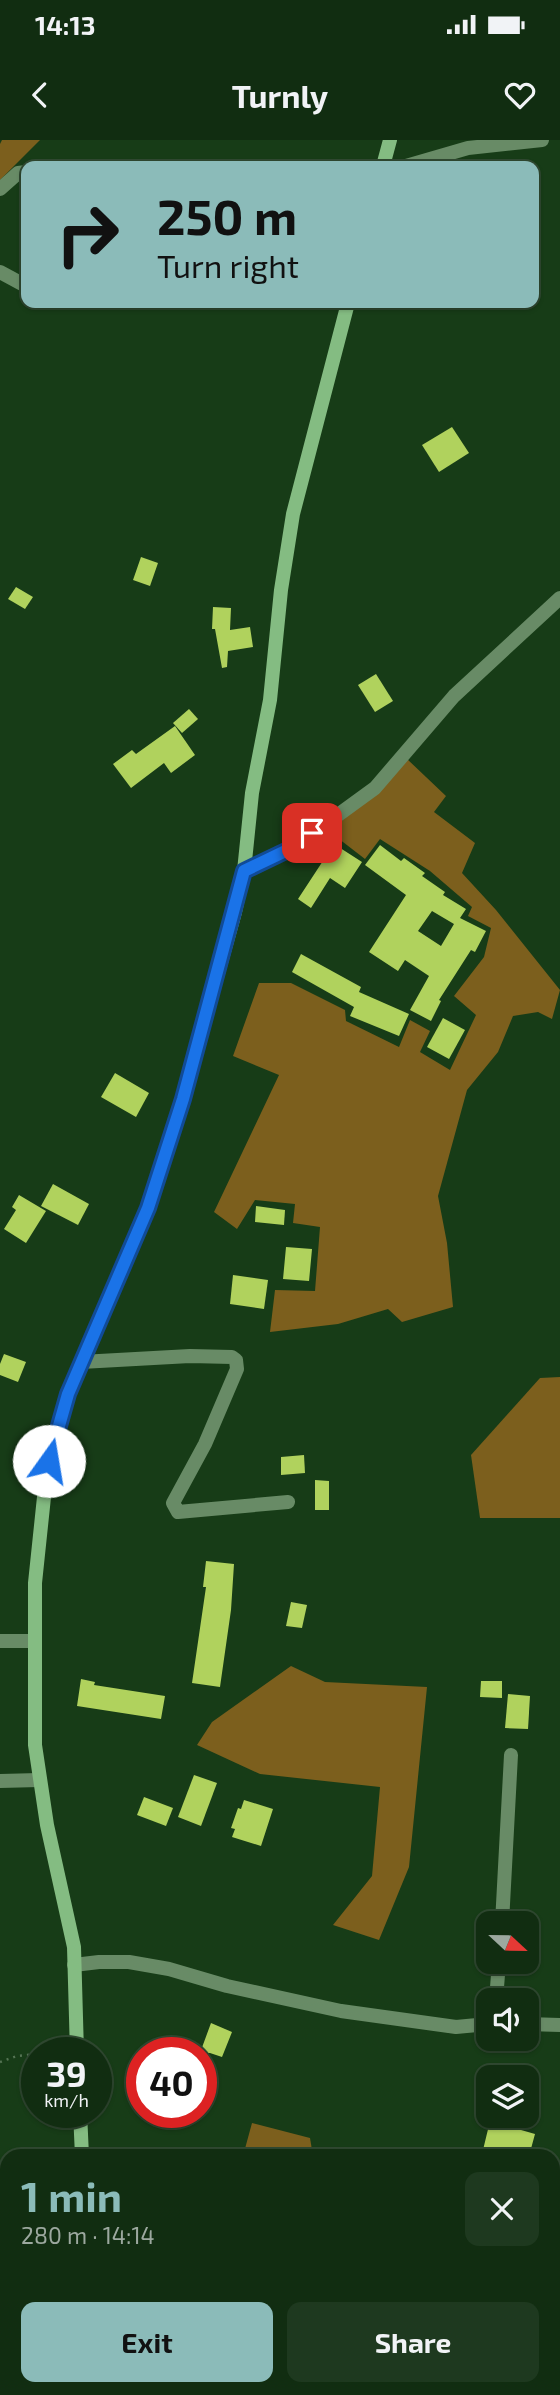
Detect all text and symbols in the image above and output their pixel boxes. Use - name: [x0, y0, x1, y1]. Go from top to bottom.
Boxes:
- text: 14:13: [35, 9, 95, 40]
- icon: back: [21, 76, 59, 114]
- text: Turnly: [232, 76, 328, 114]
- icon: heart: [501, 76, 539, 114]
- text: 250 m: [157, 186, 297, 245]
- icon: right: [42, 189, 133, 280]
- text: Turn right: [157, 246, 299, 284]
- pin: [282, 803, 342, 863]
- icon: arrive: [293, 814, 331, 852]
- position arrow: [12, 1424, 86, 1498]
- north arrow: [476, 1911, 539, 1974]
- map controls: [476, 1911, 539, 2128]
- button: sound: [476, 1988, 539, 2051]
- speed limit sign: 40: [126, 2037, 217, 2128]
- text: 39: [46, 2052, 87, 2094]
- button: layers: [476, 2065, 539, 2128]
- text: km/h: [44, 2089, 89, 2111]
- text: 1 min: [21, 2170, 122, 2220]
- button: close: [465, 2172, 539, 2246]
- text: 280 m · 14:14: [21, 2221, 155, 2249]
- button: Exit: [21, 2302, 273, 2382]
- button: Share: [287, 2302, 539, 2382]

